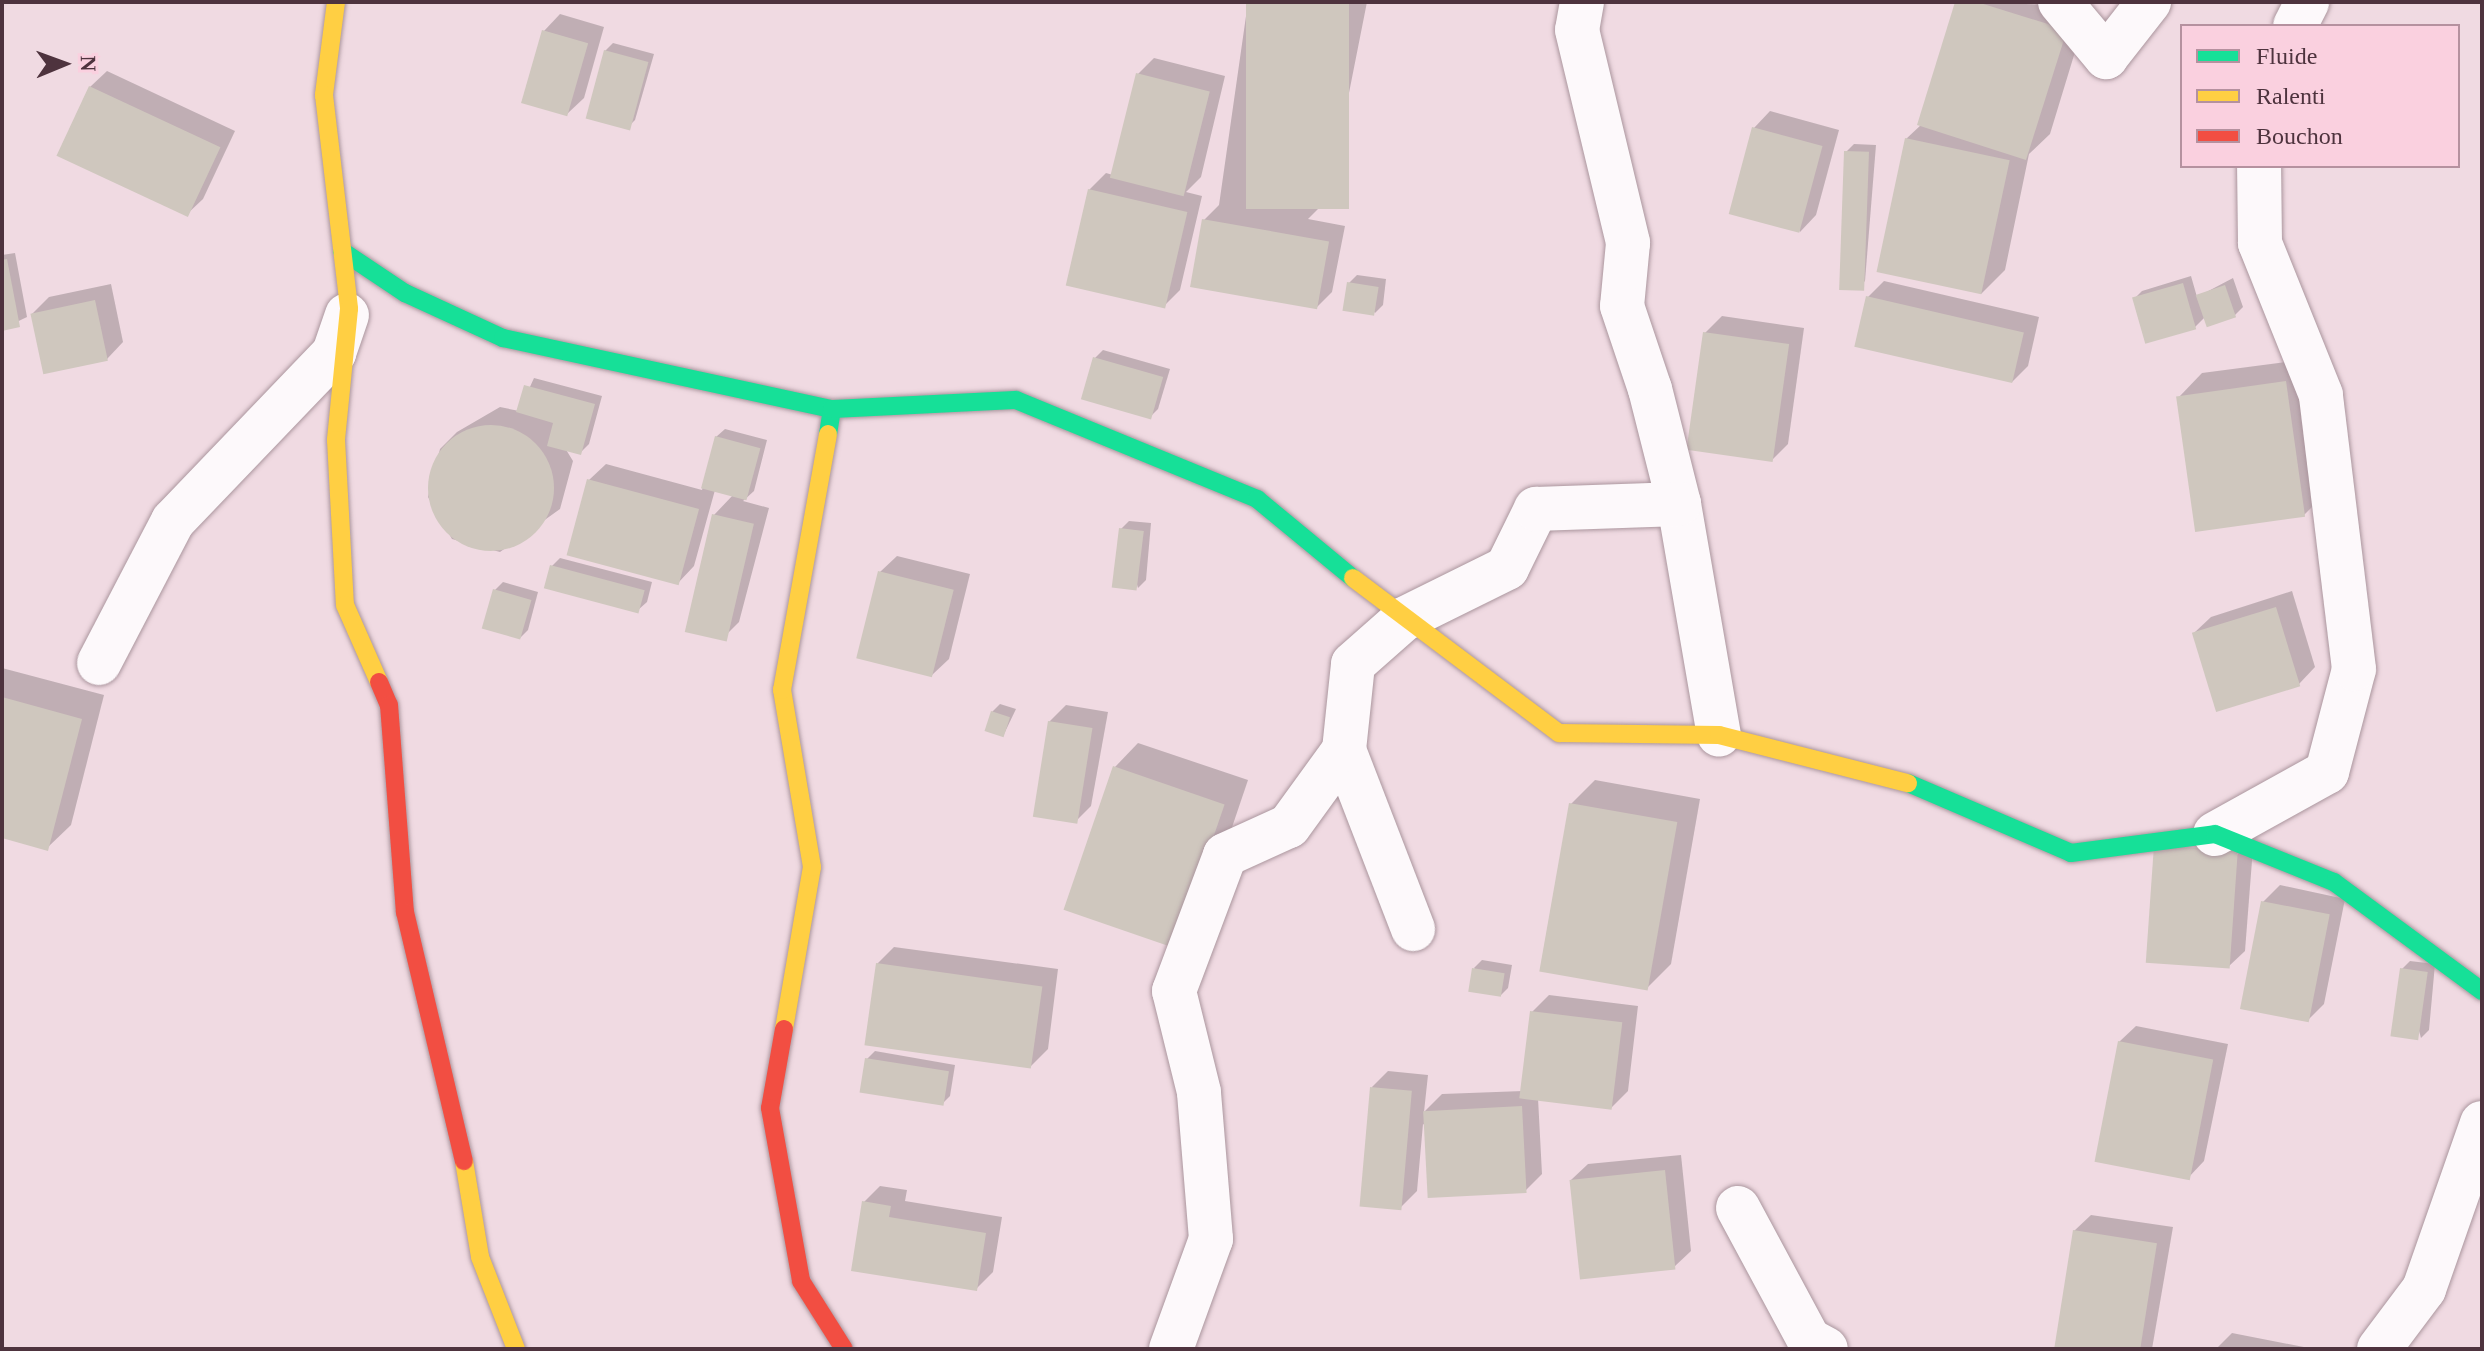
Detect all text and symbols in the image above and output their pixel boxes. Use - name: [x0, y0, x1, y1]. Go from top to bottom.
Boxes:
- north arrow: [24, 24, 104, 104]
- legend: [2180, 24, 2460, 168]
- text: Fluide: [2256, 43, 2317, 69]
- text: N: [76, 55, 101, 72]
- text: Ralenti: [2256, 83, 2325, 109]
- text: Bouchon: [2256, 123, 2343, 149]

